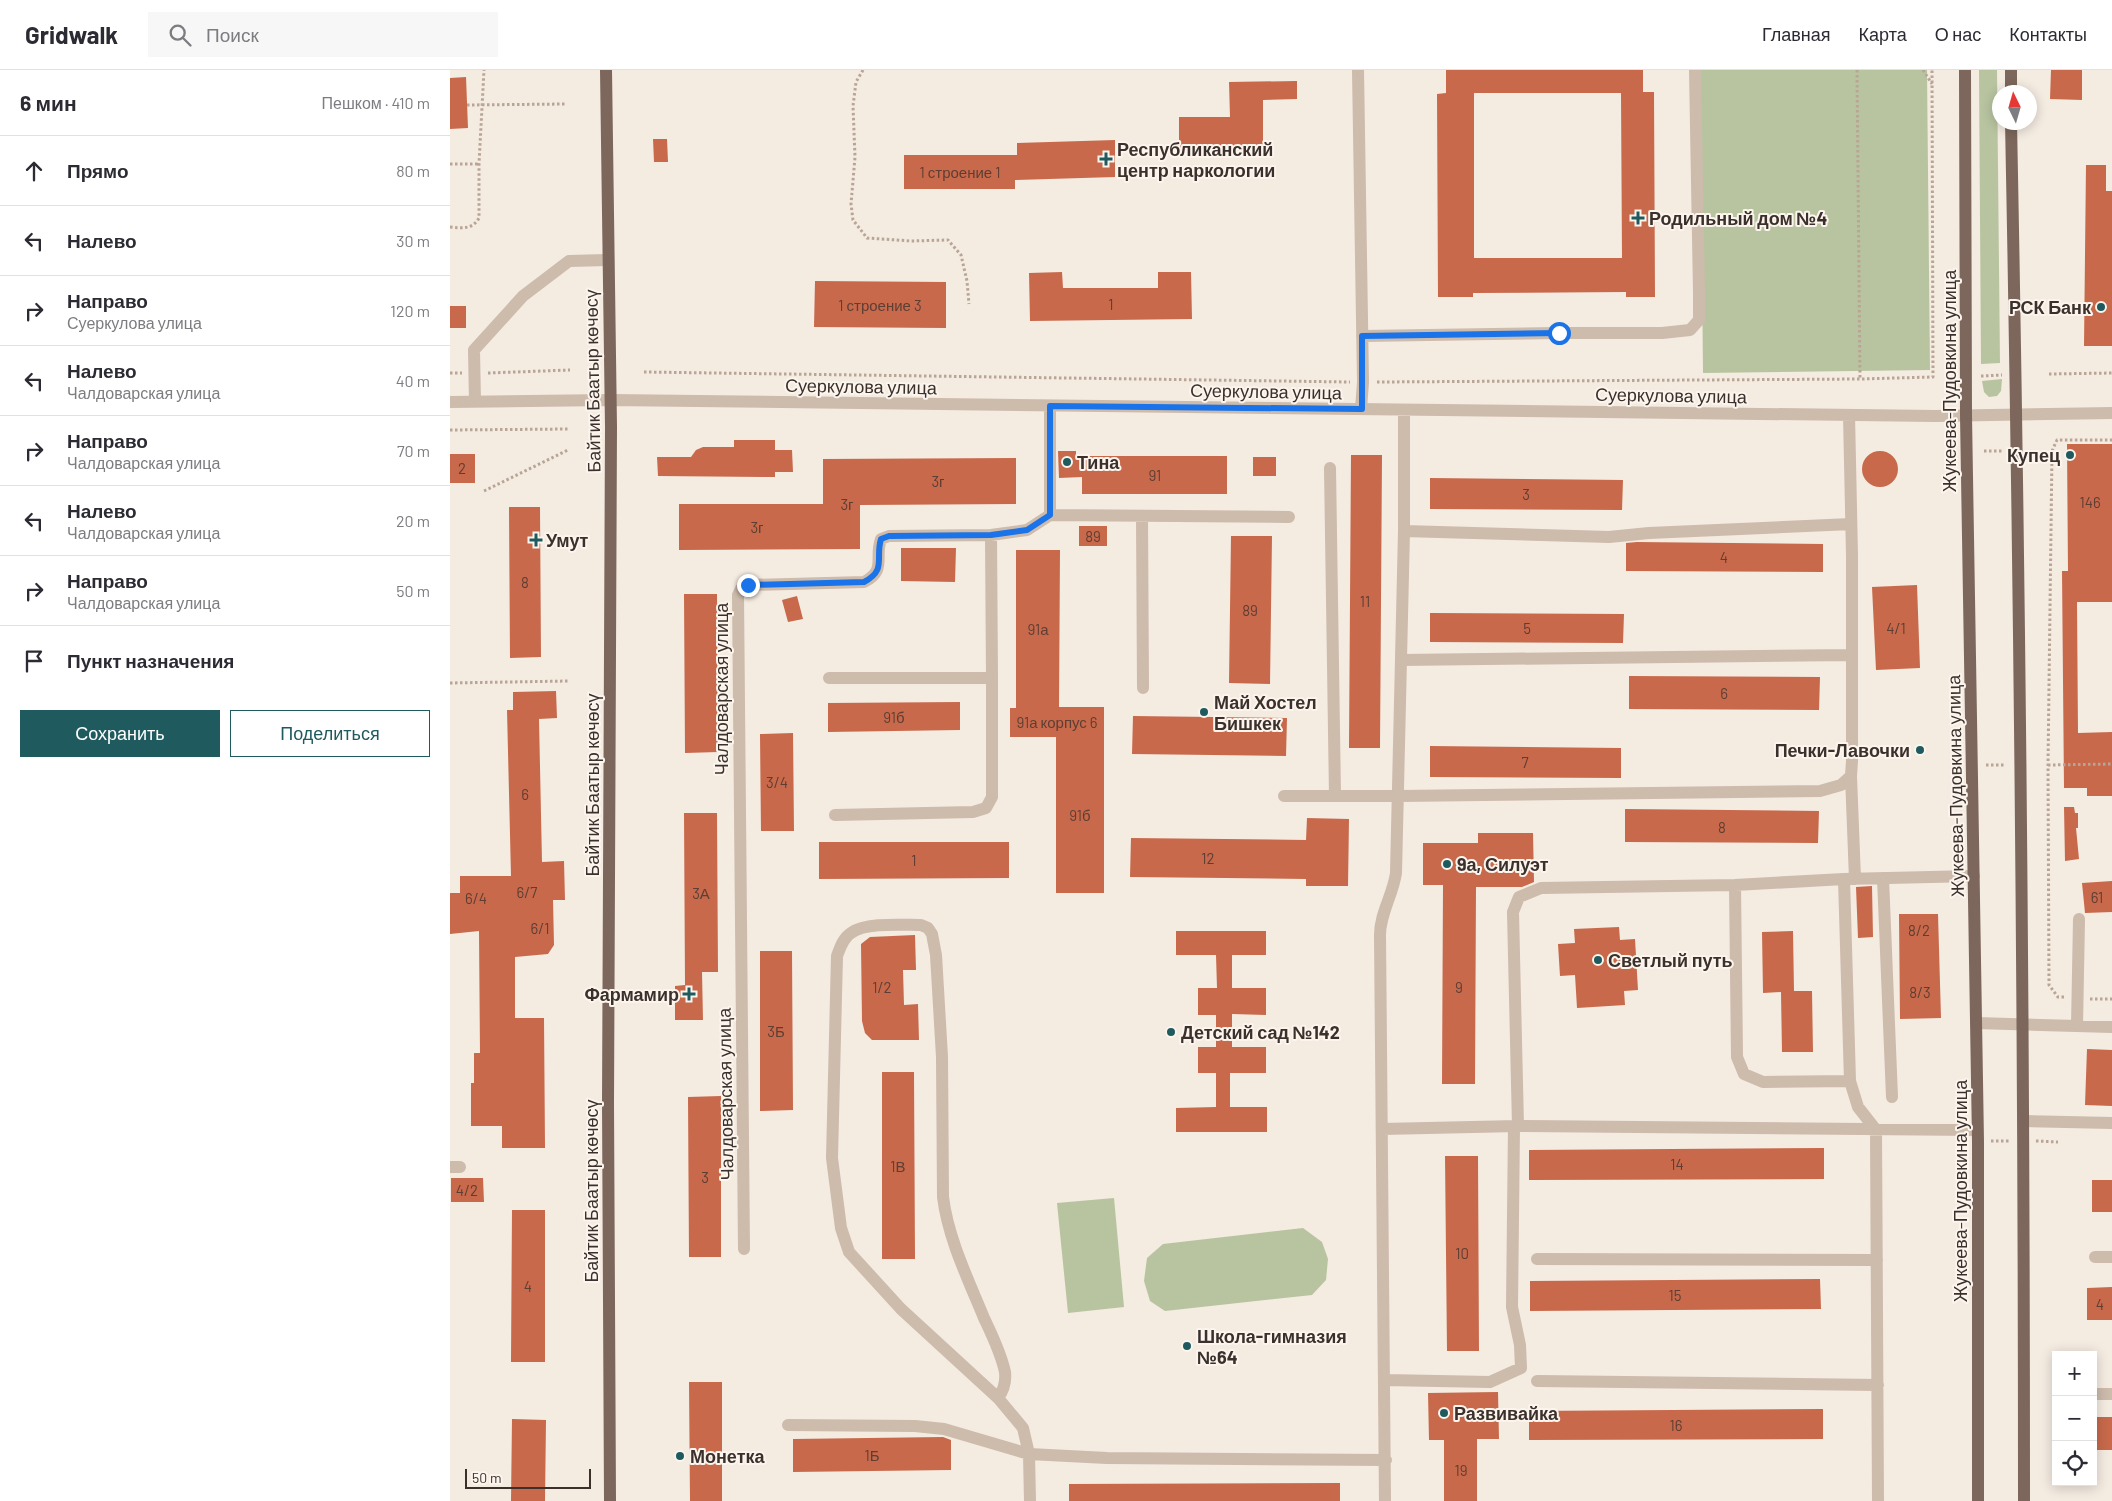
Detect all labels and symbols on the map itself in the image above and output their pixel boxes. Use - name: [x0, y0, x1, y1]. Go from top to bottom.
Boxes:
- north arrow: [1992, 85, 2037, 130]
- place label: Республиканский центр наркологии: [1117, 138, 1275, 181]
- marker: Республиканский центр наркологии: [1099, 152, 1113, 166]
- house number: 1 строение 1: [920, 163, 1000, 181]
- place label: Родильный дом №4: [1649, 207, 1827, 229]
- marker: Родильный дом №4: [1631, 211, 1645, 225]
- street label: Жукеева-Пудовкина улица: [1938, 269, 1960, 492]
- street label: Байтик Баатыр көчөсү: [579, 289, 605, 473]
- house number: 1: [1108, 295, 1114, 313]
- house number: 1 строение 3: [838, 296, 922, 314]
- place label: РСК Банк: [2009, 296, 2092, 318]
- marker: РСК Банк: [2095, 301, 2107, 313]
- route start: [1548, 322, 1571, 345]
- street label: Суеркулова улица: [785, 374, 938, 398]
- street label: Суеркулова улица: [1190, 379, 1343, 403]
- street label: Суеркулова улица: [1595, 383, 1748, 407]
- place label: Купец: [2007, 444, 2060, 466]
- marker: Купец: [2064, 449, 2076, 461]
- place label: Тина: [1077, 451, 1120, 473]
- marker: Тина: [1061, 456, 1073, 468]
- house number: 2: [458, 459, 466, 477]
- house number: 91: [1149, 466, 1161, 484]
- house number: 3г: [931, 472, 945, 490]
- house number: 3: [1522, 485, 1530, 503]
- house number: 146: [2079, 493, 2101, 511]
- house number: 3г: [840, 495, 854, 513]
- house number: 3г: [750, 518, 764, 536]
- house number: 89: [1085, 527, 1101, 545]
- place label: Умут: [546, 529, 589, 551]
- marker: Умут: [530, 534, 542, 546]
- house number: 4: [1720, 548, 1728, 566]
- house number: 8: [521, 573, 529, 591]
- route end: [737, 574, 760, 597]
- house number: 11: [1360, 592, 1370, 610]
- house number: 89: [1242, 601, 1258, 619]
- street label: Чалдоварская улица: [710, 602, 732, 775]
- house number: 5: [1523, 619, 1531, 637]
- house number: 4/1: [1886, 619, 1906, 637]
- house number: 91а: [1027, 620, 1049, 638]
- street label: Жукеева-Пудовкина улица: [1942, 674, 1968, 897]
- house number: 6: [1720, 684, 1728, 702]
- place label: Май Хостел Бишкек: [1214, 691, 1317, 734]
- street label: Байтик Баатыр көчөсү: [581, 693, 603, 877]
- marker: Май Хостел Бишкек: [1198, 706, 1210, 718]
- house number: 91б: [883, 708, 905, 726]
- house number: 91а корпус 6: [1016, 713, 1098, 731]
- place label: Печки-Лавочки: [1775, 739, 1910, 761]
- marker: Печки-Лавочки: [1914, 744, 1926, 756]
- house number: 7: [1521, 753, 1529, 771]
- house number: 3/4: [766, 773, 788, 791]
- house number: 6: [521, 785, 529, 803]
- house number: 91б: [1069, 806, 1091, 824]
- house number: 8: [1718, 818, 1726, 836]
- house number: 12: [1201, 849, 1215, 867]
- house number: 1: [911, 851, 917, 869]
- place label: 9а, Силуэт: [1457, 853, 1549, 875]
- marker: 9а, Силуэт: [1441, 858, 1453, 870]
- house number: 6/7: [517, 883, 537, 901]
- house number: 3А: [692, 884, 710, 902]
- house number: 61: [2091, 888, 2103, 906]
- house number: 6/4: [465, 889, 487, 907]
- house number: 6/1: [531, 919, 549, 937]
- house number: 8/2: [1908, 921, 1930, 939]
- place label: Светлый путь: [1608, 949, 1733, 971]
- marker: Светлый путь: [1592, 954, 1604, 966]
- house number: 1/2: [872, 978, 892, 996]
- house number: 9: [1455, 978, 1463, 996]
- place label: Фармамир: [584, 983, 679, 1005]
- house number: 8/3: [1909, 983, 1931, 1001]
- marker: Фармамир: [683, 988, 695, 1000]
- street label: Чалдоварская улица: [712, 1007, 738, 1180]
- place label: Детский сад №142: [1181, 1021, 1340, 1043]
- house number: 3Б: [767, 1022, 785, 1040]
- marker: Детский сад №142: [1165, 1026, 1177, 1038]
- street label: Жукеева-Пудовкина улица: [1949, 1079, 1971, 1302]
- street label: Байтик Баатыр көчөсү: [580, 1099, 602, 1283]
- house number: 14: [1670, 1155, 1684, 1173]
- house number: 1В: [890, 1157, 906, 1175]
- house number: 3: [701, 1168, 709, 1186]
- house number: 4/2: [456, 1181, 478, 1199]
- house number: 10: [1455, 1244, 1469, 1262]
- house number: 4: [524, 1277, 532, 1295]
- house number: 15: [1669, 1286, 1681, 1304]
- house number: 4: [2096, 1295, 2104, 1313]
- place label: Школа-гимназия №64: [1197, 1325, 1347, 1368]
- marker: Школа-гимназия №64: [1181, 1340, 1193, 1352]
- place label: Развивайка: [1454, 1402, 1559, 1424]
- marker: Развивайка: [1438, 1407, 1450, 1419]
- house number: 16: [1670, 1416, 1682, 1434]
- place label: Монетка: [690, 1445, 765, 1467]
- house number: 1Б: [864, 1446, 880, 1464]
- marker: Монетка: [674, 1450, 686, 1462]
- house number: 19: [1454, 1461, 1468, 1479]
- scale bar: [465, 1466, 591, 1489]

